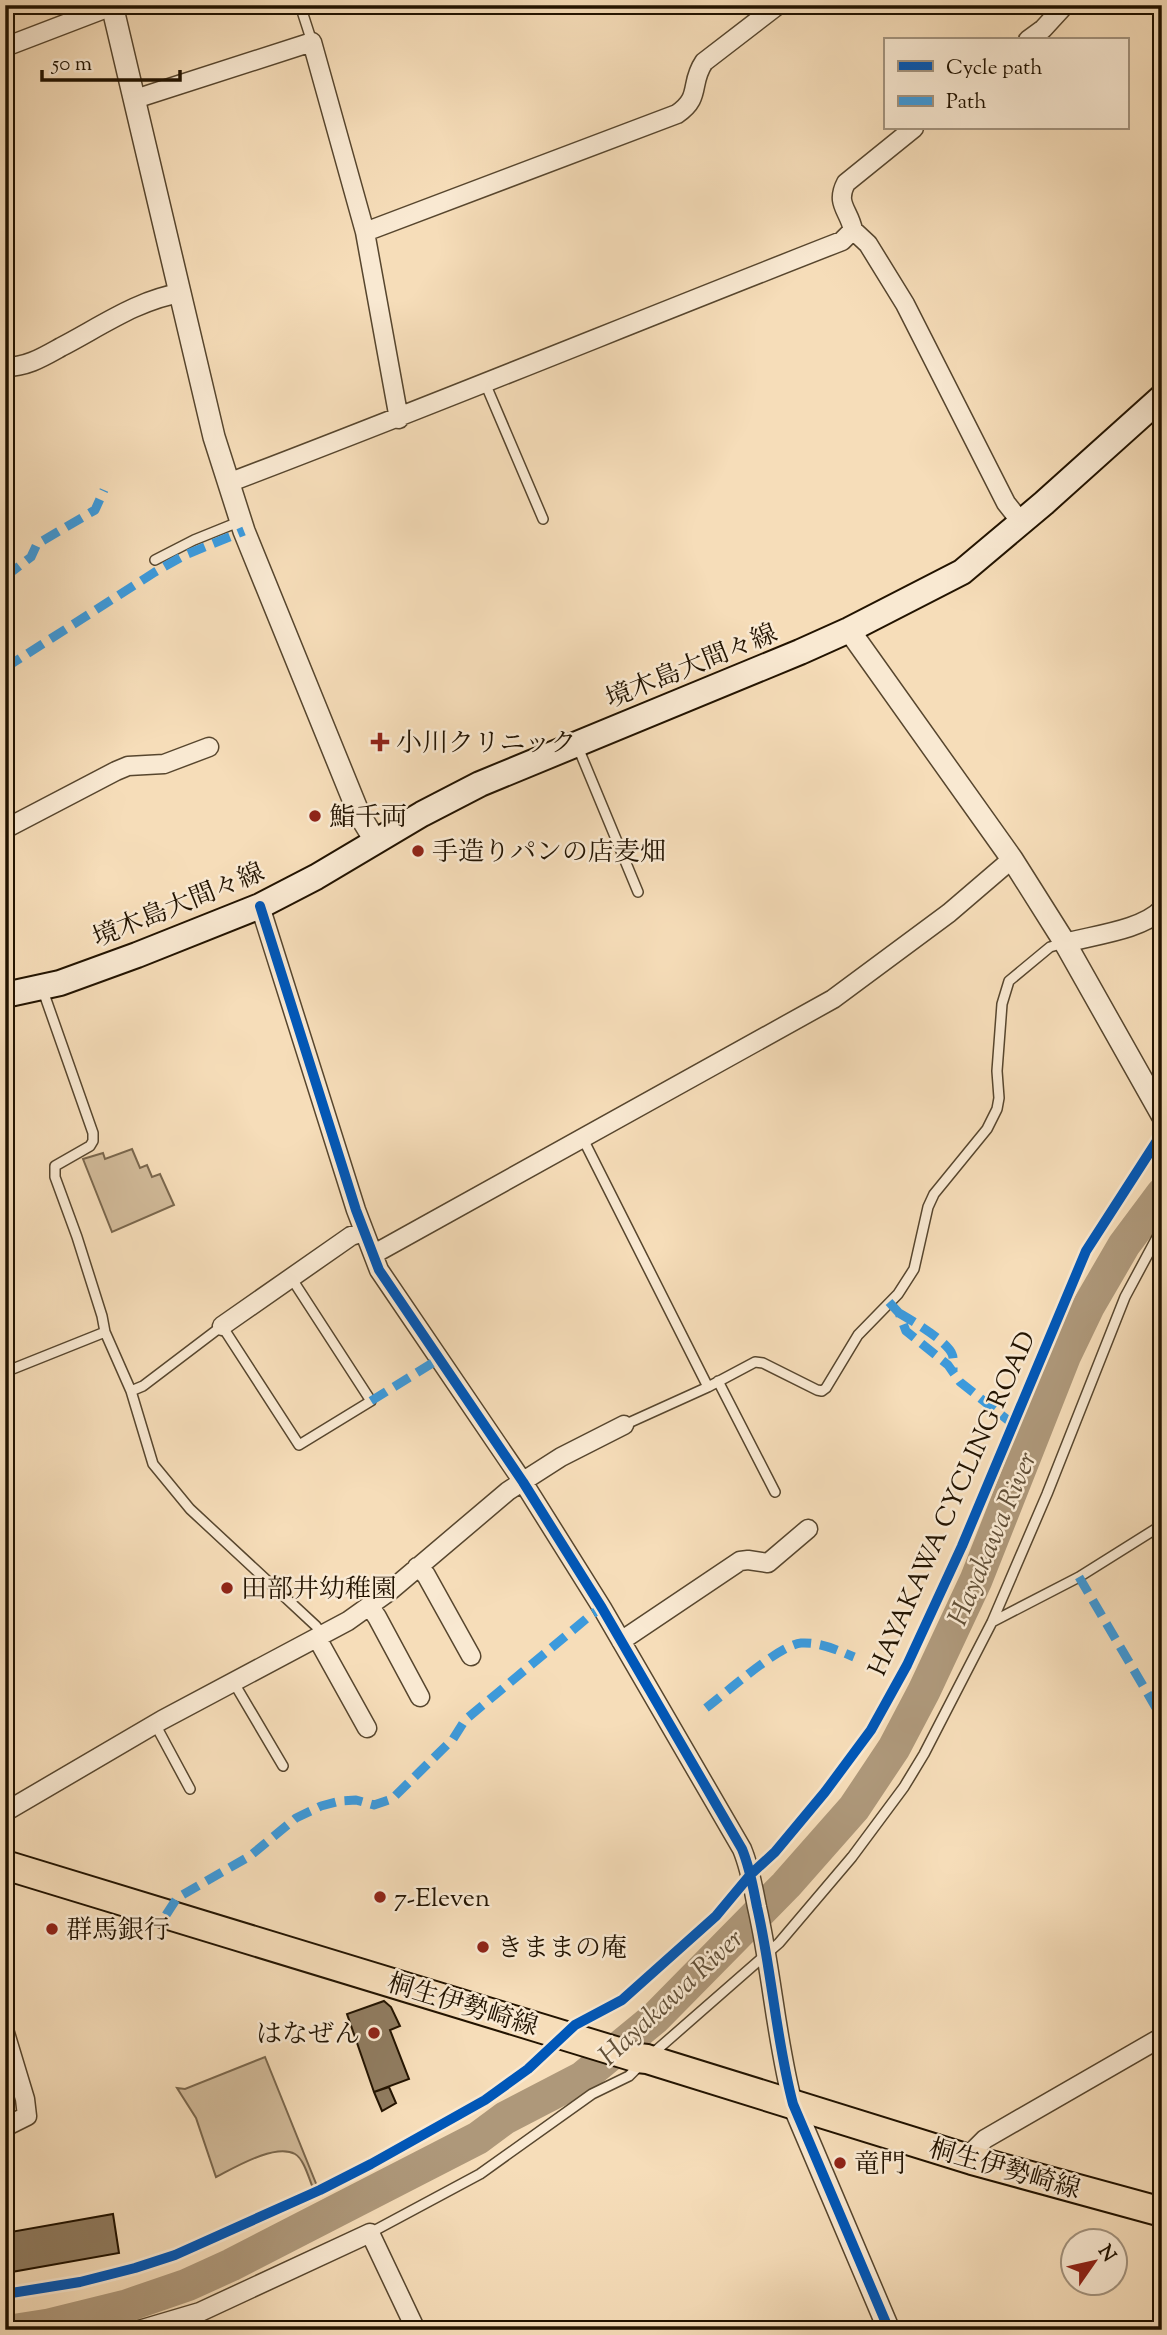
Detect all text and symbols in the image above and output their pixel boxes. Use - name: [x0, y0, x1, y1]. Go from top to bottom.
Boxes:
- scale bar: [42, 38, 180, 82]
- legend: [884, 38, 1128, 130]
- text: 50 m: [51, 50, 92, 80]
- text: Cycle path: [946, 54, 1043, 84]
- text: Path: [946, 88, 987, 118]
- street label: 境木島大間々線: [601, 616, 783, 719]
- place label: 小川クリニック: [396, 726, 576, 763]
- marker: 小川クリニック: [370, 732, 390, 752]
- place label: 鮨千両: [329, 800, 407, 837]
- marker: 鮨千両: [307, 808, 323, 824]
- place label: 手造りパンの店麦畑: [432, 835, 666, 872]
- marker: 手造りパンの店麦畑: [410, 843, 426, 859]
- street label: 境木島大間々線: [88, 855, 270, 958]
- street label: HAYAKAWA CYCLING ROAD: [860, 1326, 1046, 1682]
- water label: Hayakawa River: [939, 1446, 1048, 1632]
- place label: 田部井幼稚園: [241, 1572, 397, 1609]
- marker: 田部井幼稚園: [219, 1580, 235, 1596]
- place label: 7-Eleven: [394, 1881, 490, 1918]
- marker: 7-Eleven: [372, 1889, 388, 1905]
- place label: 群馬銀行: [66, 1913, 170, 1950]
- water label: Hayakawa River: [591, 1920, 754, 2076]
- marker: 群馬銀行: [44, 1921, 60, 1937]
- place label: きままの庵: [497, 1931, 627, 1968]
- marker: きままの庵: [475, 1939, 491, 1955]
- street label: 桐生伊勢崎線: [382, 1966, 542, 2047]
- place label: はなぜん: [256, 2017, 360, 2054]
- marker: はなぜん: [366, 2025, 382, 2041]
- street label: 桐生伊勢崎線: [924, 2131, 1084, 2210]
- place label: 竜門: [854, 2147, 906, 2184]
- marker: 竜門: [832, 2155, 848, 2171]
- north arrow: [1058, 2226, 1128, 2296]
- text: N: [1091, 2240, 1121, 2268]

